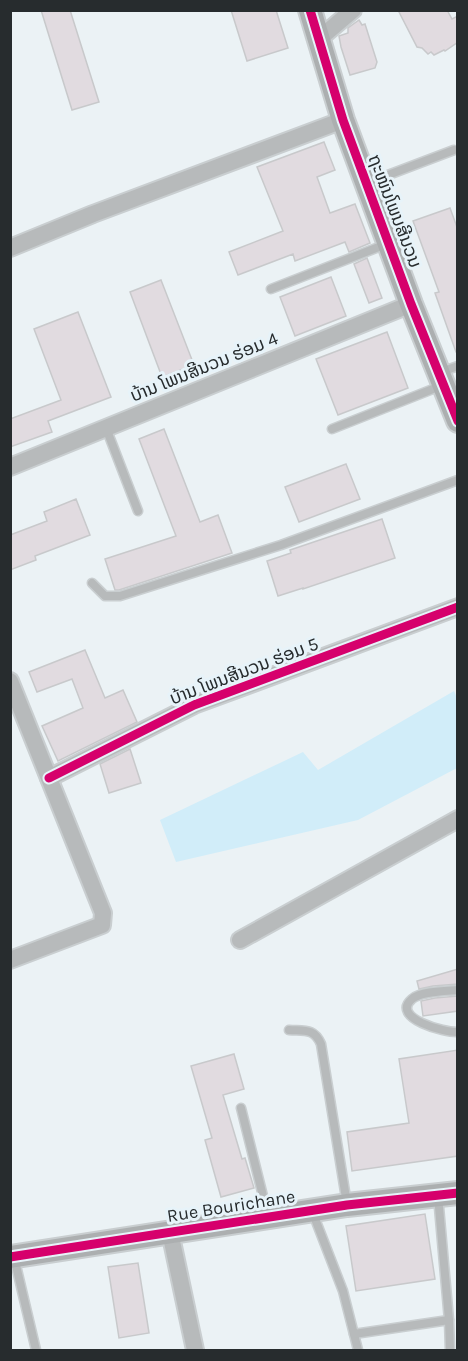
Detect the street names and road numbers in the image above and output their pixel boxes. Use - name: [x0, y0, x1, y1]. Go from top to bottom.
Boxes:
- street label: ຖະໜົນໂພນສີນວນ: [363, 151, 427, 271]
- street label: ບ້ານ ໂພນສີນວນ ຮ່ອມ 4: [127, 327, 281, 407]
- street label: ບ້ານ ໂພນສີນວນ ຮ່ອມ 5: [167, 632, 321, 710]
- street label: Rue Bourichane: [165, 1185, 297, 1227]

